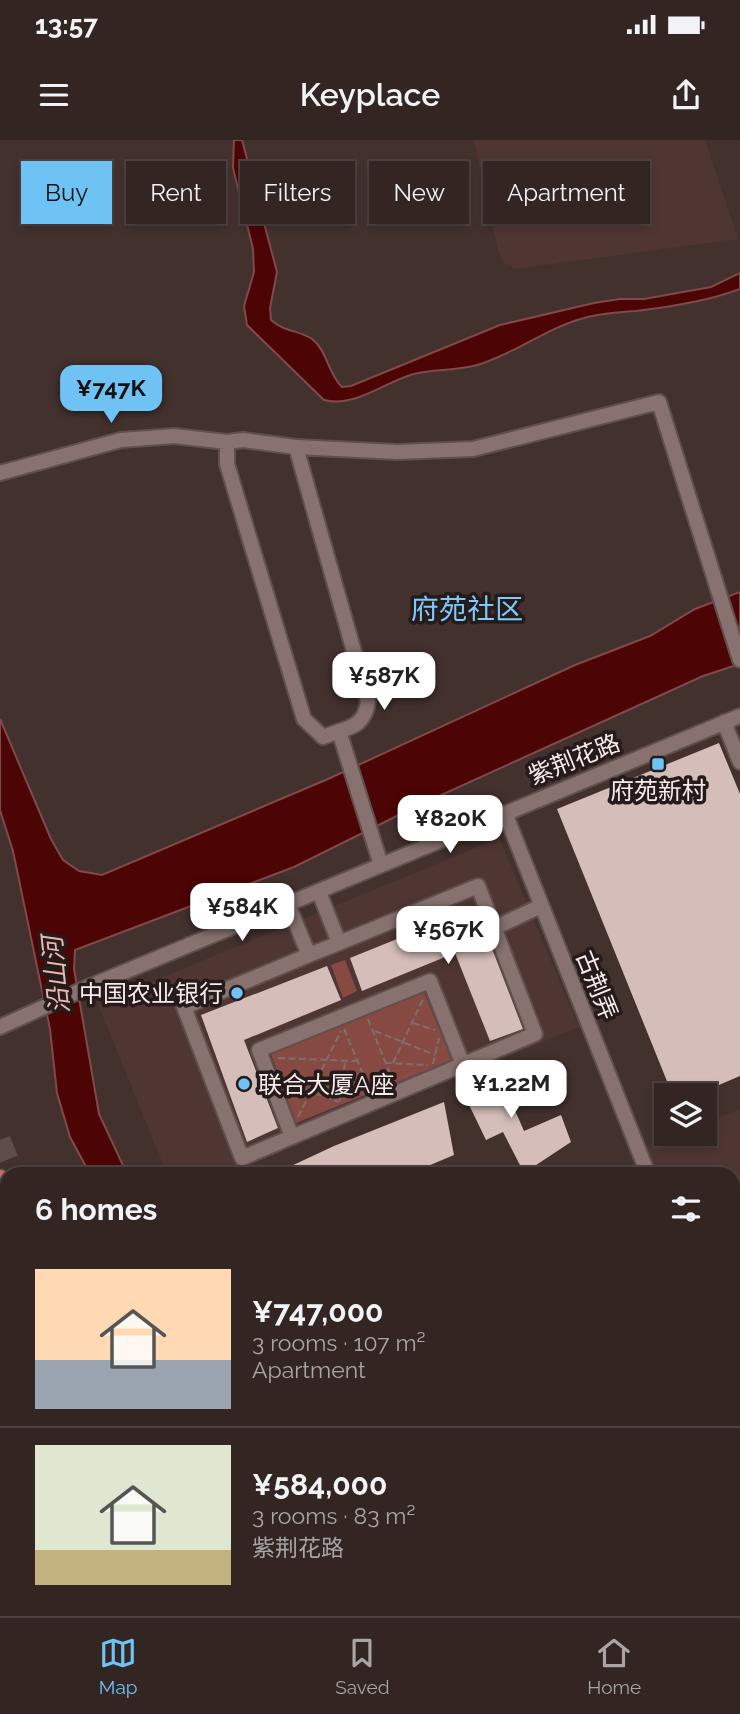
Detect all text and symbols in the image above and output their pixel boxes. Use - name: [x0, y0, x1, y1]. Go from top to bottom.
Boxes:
- text: 13:57: [35, 10, 98, 40]
- icon: menu: [35, 76, 73, 114]
- text: Keyplace: [300, 76, 440, 113]
- icon: share: [667, 76, 705, 114]
- chip: Buy: [21, 161, 112, 224]
- chip: Rent: [126, 161, 226, 224]
- chip: Filters: [240, 161, 355, 224]
- chip: New: [369, 161, 469, 224]
- chip: Apartment: [483, 161, 650, 224]
- pin: ¥747K: [62, 366, 160, 425]
- text: ¥747K: [76, 374, 146, 401]
- district label: 府苑社区: [411, 593, 523, 626]
- pin: ¥587K: [335, 652, 433, 712]
- text: ¥587K: [348, 661, 420, 688]
- street label: 紫荆花路: [524, 728, 624, 790]
- marker: 府苑新村: [650, 756, 666, 772]
- place label: 府苑新村: [610, 776, 706, 805]
- pin: ¥820K: [401, 796, 499, 855]
- text: ¥820K: [414, 804, 486, 831]
- pin: ¥584K: [193, 884, 291, 943]
- text: ¥584K: [206, 892, 278, 919]
- pin: ¥567K: [399, 906, 497, 966]
- text: ¥567K: [412, 915, 484, 942]
- water label: 沿山河: [36, 930, 75, 1015]
- street label: 古荆弄: [570, 946, 624, 1024]
- place label: 中国农业银行: [79, 979, 223, 1008]
- marker: 中国农业银行: [229, 985, 245, 1001]
- pin: ¥1.22M: [454, 1060, 568, 1120]
- text: ¥1.22M: [472, 1069, 550, 1096]
- place label: 联合大厦A座: [258, 1070, 394, 1099]
- marker: 联合大厦A座: [236, 1076, 252, 1092]
- map controls: [654, 1083, 717, 1146]
- button: layers: [654, 1083, 717, 1146]
- icon: filters: [667, 1190, 705, 1228]
- text: 6 homes: [35, 1192, 157, 1227]
- text: ¥747,000: [252, 1294, 384, 1329]
- icon: home: [91, 1297, 175, 1381]
- text: 3 rooms · 107 m²: [252, 1329, 426, 1356]
- text: Apartment: [252, 1356, 366, 1383]
- text: ¥584,000: [252, 1467, 387, 1502]
- icon: home: [91, 1473, 175, 1557]
- text: 3 rooms · 83 m²: [252, 1502, 415, 1529]
- text: 紫荆花路: [252, 1534, 344, 1561]
- tab: Map: [99, 1634, 138, 1698]
- tab: Saved: [335, 1634, 390, 1698]
- tab: Home: [587, 1634, 641, 1698]

